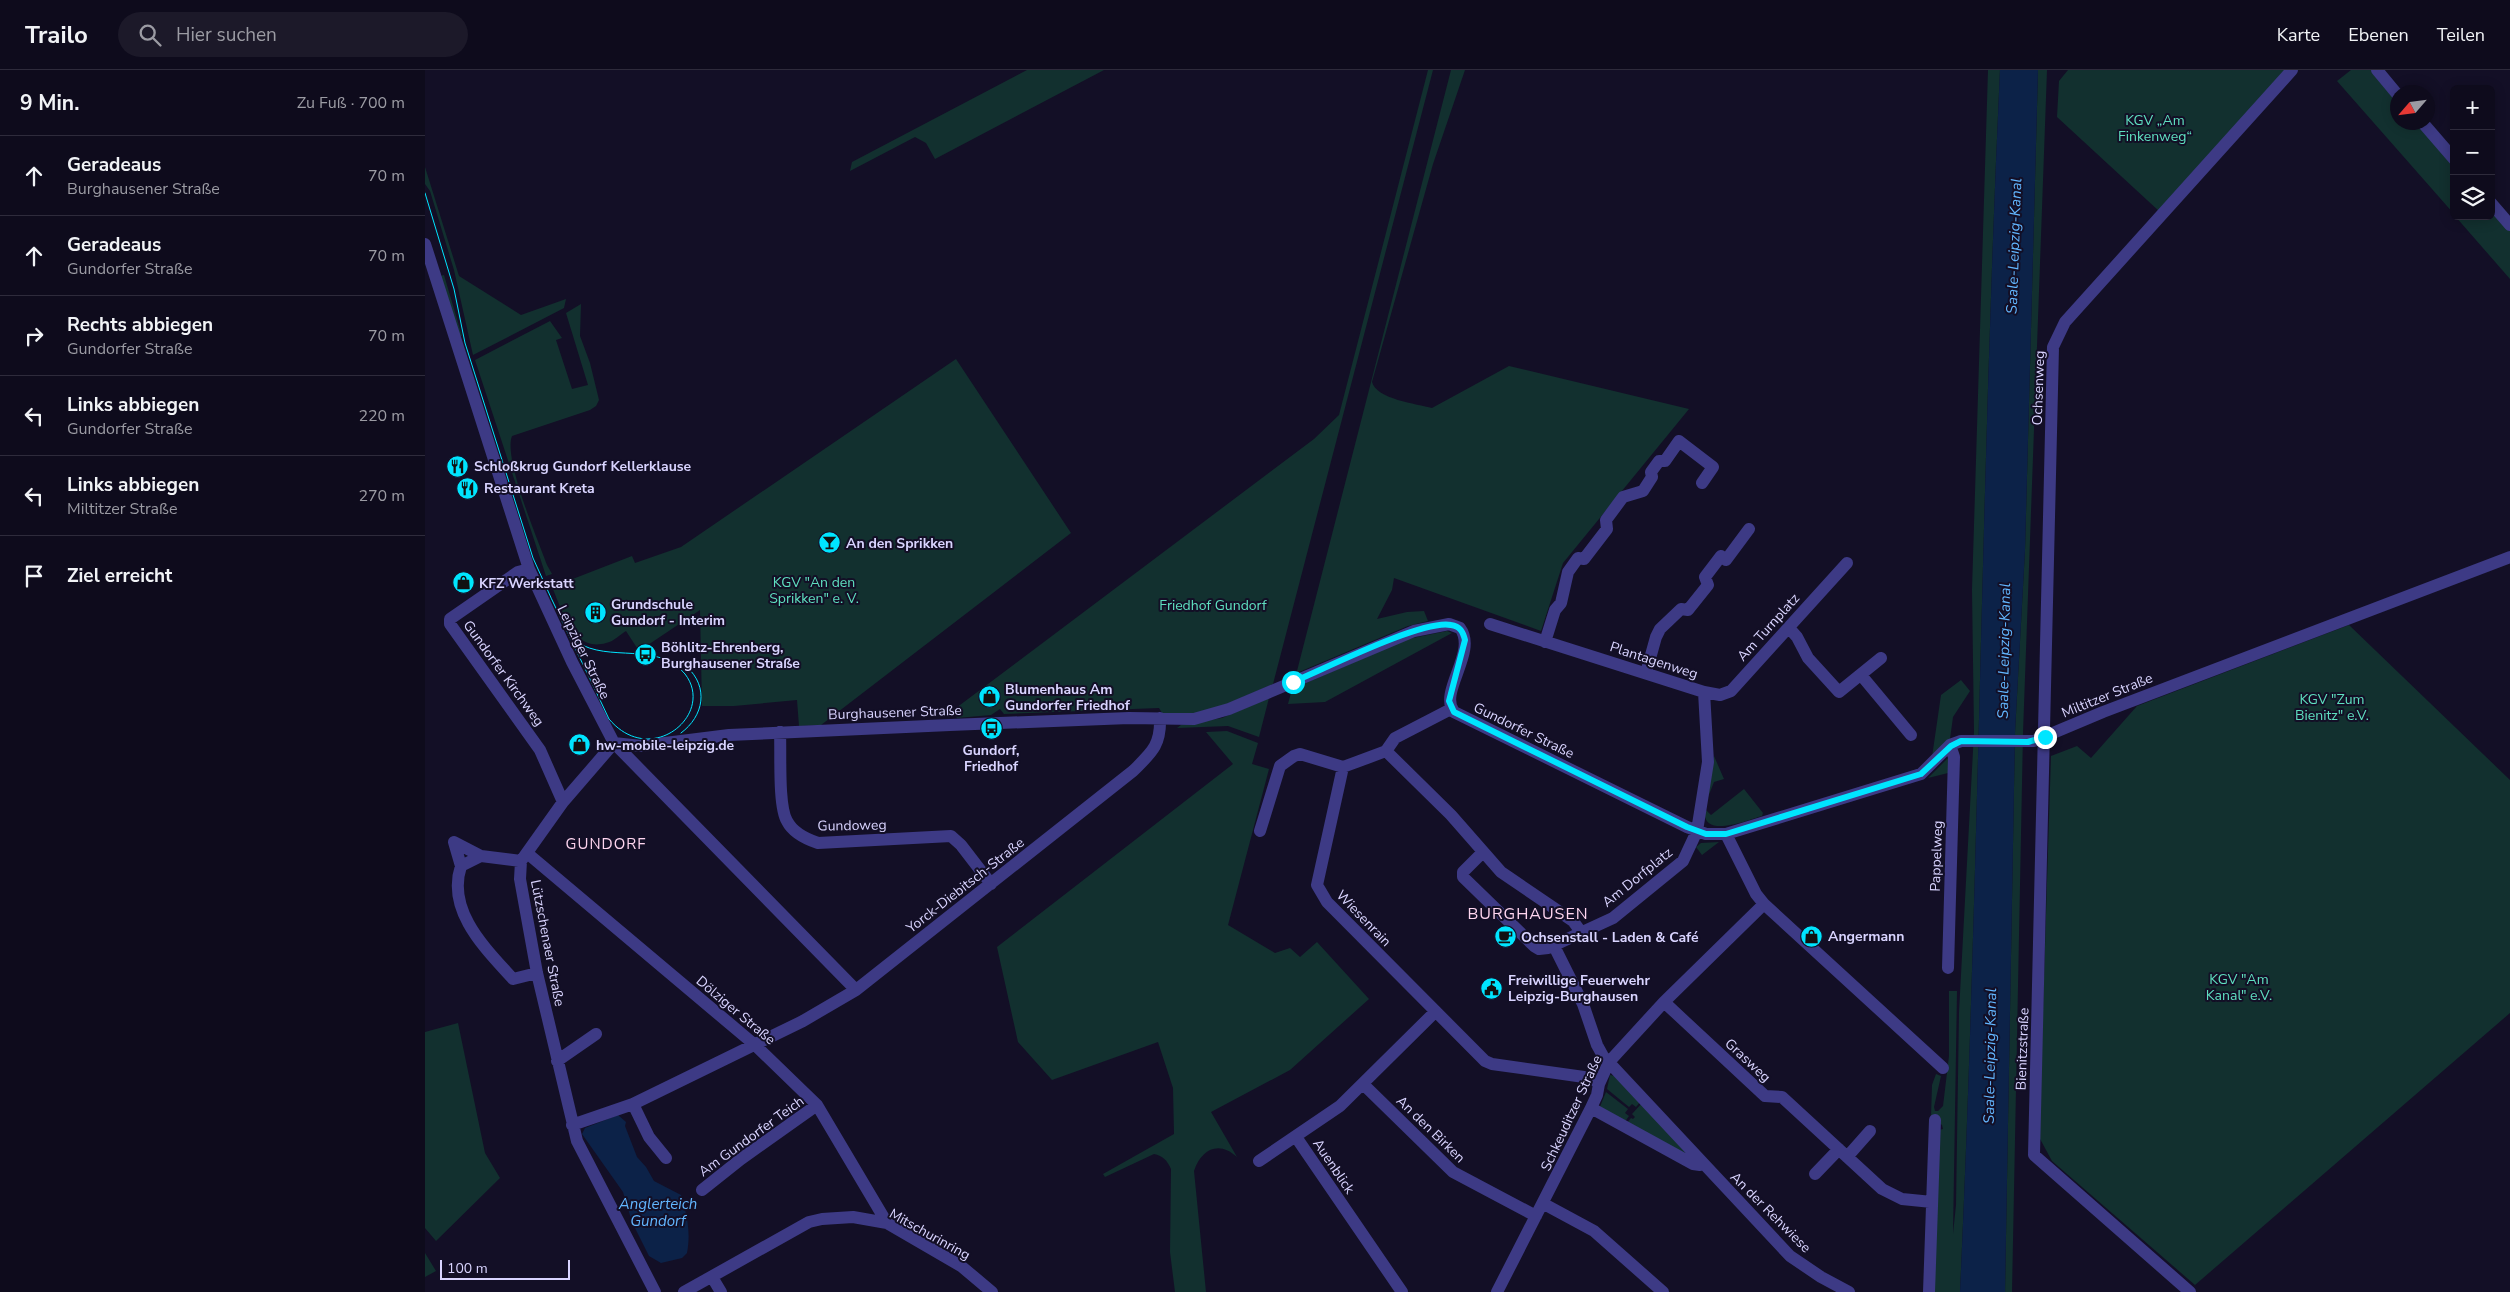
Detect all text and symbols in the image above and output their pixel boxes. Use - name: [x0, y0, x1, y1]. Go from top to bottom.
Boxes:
- search box: [118, 12, 468, 57]
- text: Trailo: [25, 19, 88, 51]
- icon: search: [136, 21, 164, 49]
- text: Hier suchen: [176, 22, 277, 48]
- text: Karte: [2277, 23, 2320, 47]
- text: Ebenen: [2348, 23, 2409, 47]
- text: Teilen: [2437, 23, 2485, 47]
- north arrow: [2390, 85, 2435, 130]
- map controls: [2450, 85, 2495, 220]
- button: +: [2450, 85, 2495, 130]
- text: 9 Min.: [20, 89, 79, 117]
- text: Zu Fuß · 700 m: [297, 92, 405, 114]
- park label: KGV „Am Finkenweg“: [2118, 111, 2192, 146]
- button: −: [2450, 130, 2495, 175]
- text: Geradeaus: [67, 152, 161, 178]
- icon: ahead: [20, 162, 48, 190]
- text: 70 m: [368, 165, 405, 187]
- button: layers: [2450, 175, 2495, 220]
- text: Burghausener Straße: [67, 178, 220, 200]
- water label: Saale-Leipzig-Kanal: [2002, 178, 2026, 314]
- text: Geradeaus: [67, 232, 161, 258]
- icon: ahead: [20, 242, 48, 270]
- text: 70 m: [368, 245, 405, 267]
- text: Gundorfer Straße: [67, 258, 192, 280]
- text: Rechts abbiegen: [67, 312, 213, 338]
- icon: right: [20, 322, 48, 350]
- text: 70 m: [368, 325, 405, 347]
- text: Gundorfer Straße: [67, 338, 192, 360]
- street label: Ochsenweg: [2028, 350, 2049, 426]
- text: Links abbiegen: [67, 392, 199, 418]
- icon: left: [20, 402, 48, 430]
- text: 220 m: [358, 405, 405, 427]
- text: Gundorfer Straße: [67, 418, 192, 440]
- restaurant icon: Schloßkrug Gundorf Kellerklause: [446, 454, 470, 478]
- place label: Schloßkrug Gundorf Kellerklause: [474, 457, 692, 476]
- text: Links abbiegen: [67, 472, 199, 498]
- restaurant icon: Restaurant Kreta: [456, 476, 480, 500]
- place label: Restaurant Kreta: [484, 479, 595, 498]
- icon: left: [20, 482, 48, 510]
- text: 270 m: [358, 485, 405, 507]
- text: Miltitzer Straße: [67, 498, 177, 520]
- bar icon: An den Sprikken: [818, 531, 842, 555]
- place label: An den Sprikken: [846, 534, 953, 553]
- icon: arrive: [20, 562, 48, 590]
- text: Ziel erreicht: [67, 563, 172, 589]
- shop icon: KFZ Werkstatt: [451, 571, 475, 595]
- park label: KGV "An den Sprikken" e. V.: [769, 573, 859, 608]
- place label: KFZ Werkstatt: [479, 574, 574, 593]
- water label: Saale-Leipzig-Kanal: [1993, 583, 2015, 719]
- street label: Am Turnplatz: [1733, 589, 1804, 665]
- place label: Grundschule Gundorf - Interim: [611, 595, 725, 630]
- park label: Friedhof Gundorf: [1159, 596, 1267, 615]
- building icon: Grundschule Gundorf - Interim: [583, 600, 607, 624]
- street label: Leipziger Straße: [553, 602, 614, 702]
- street label: Gundorfer Kirchweg: [459, 617, 548, 730]
- street label: Plantagenweg: [1607, 637, 1700, 684]
- place label: Böhlitz-Ehrenberg, Burghausener Straße: [661, 638, 800, 673]
- bus stop icon: Böhlitz-Ehrenberg, Burghausener Straße: [633, 643, 657, 667]
- street label: Miltitzer Straße: [2059, 669, 2156, 722]
- route start: [1282, 671, 1305, 694]
- place label: Blumenhaus Am Gundorfer Friedhof: [1005, 680, 1131, 715]
- shop icon: Blumenhaus Am Gundorfer Friedhof: [977, 685, 1001, 709]
- park label: KGV "Zum Bienitz" e.V.: [2295, 690, 2369, 725]
- street label: Gundorfer Straße: [1470, 698, 1577, 763]
- street label: Burghausener Straße: [828, 701, 962, 724]
- bus stop icon: Gundorf, Friedhof: [979, 716, 1003, 740]
- route end: [2034, 726, 2057, 749]
- shop icon: hw-mobile-leipzig.de: [568, 733, 592, 757]
- place label: hw-mobile-leipzig.de: [596, 736, 735, 755]
- place label: Gundorf, Friedhof: [962, 741, 1020, 776]
- street label: Gundoweg: [817, 815, 887, 836]
- street label: Pappelweg: [1926, 820, 1947, 892]
- street label: Yorck-Diebitsch-Straße: [902, 833, 1028, 938]
- district label: GUNDORF: [566, 834, 646, 854]
- street label: Am Dorfplatz: [1598, 843, 1677, 912]
- street label: Lützschenaer Straße: [526, 878, 569, 1008]
- street label: Wiesenrain: [1332, 886, 1395, 951]
- district label: BURGHAUSEN: [1467, 903, 1589, 925]
- shop icon: Angermann: [1800, 924, 1824, 948]
- cafe icon: Ochsenstall - Laden & Café: [1493, 925, 1517, 949]
- place label: Angermann: [1828, 927, 1904, 946]
- place label: Ochsenstall - Laden & Café: [1521, 928, 1699, 947]
- park label: KGV "Am Kanal" e.V.: [2206, 970, 2272, 1005]
- place label: Freiwillige Feuerwehr Leipzig-Burghausen: [1508, 971, 1650, 1006]
- street label: Dölziger Straße: [692, 972, 779, 1049]
- public building icon: Freiwillige Feuerwehr Leipzig-Burghausen: [1480, 976, 1504, 1000]
- water label: Saale-Leipzig-Kanal: [1979, 988, 2001, 1124]
- street label: Bienitzstraße: [2012, 1007, 2033, 1091]
- street label: Grasweg: [1721, 1034, 1775, 1087]
- street label: Schkeuditzer Straße: [1536, 1052, 1607, 1174]
- street label: Am Gundorfer Teich: [695, 1092, 808, 1181]
- street label: An den Birken: [1392, 1092, 1469, 1167]
- street label: Auenblick: [1308, 1135, 1359, 1198]
- street label: An der Rehwiese: [1726, 1168, 1815, 1257]
- water label: Anglerteich Gundorf: [618, 1194, 697, 1231]
- street label: Mitschurinring: [886, 1204, 974, 1265]
- scale bar: [440, 1257, 570, 1280]
- text: 100 m: [447, 1259, 488, 1278]

